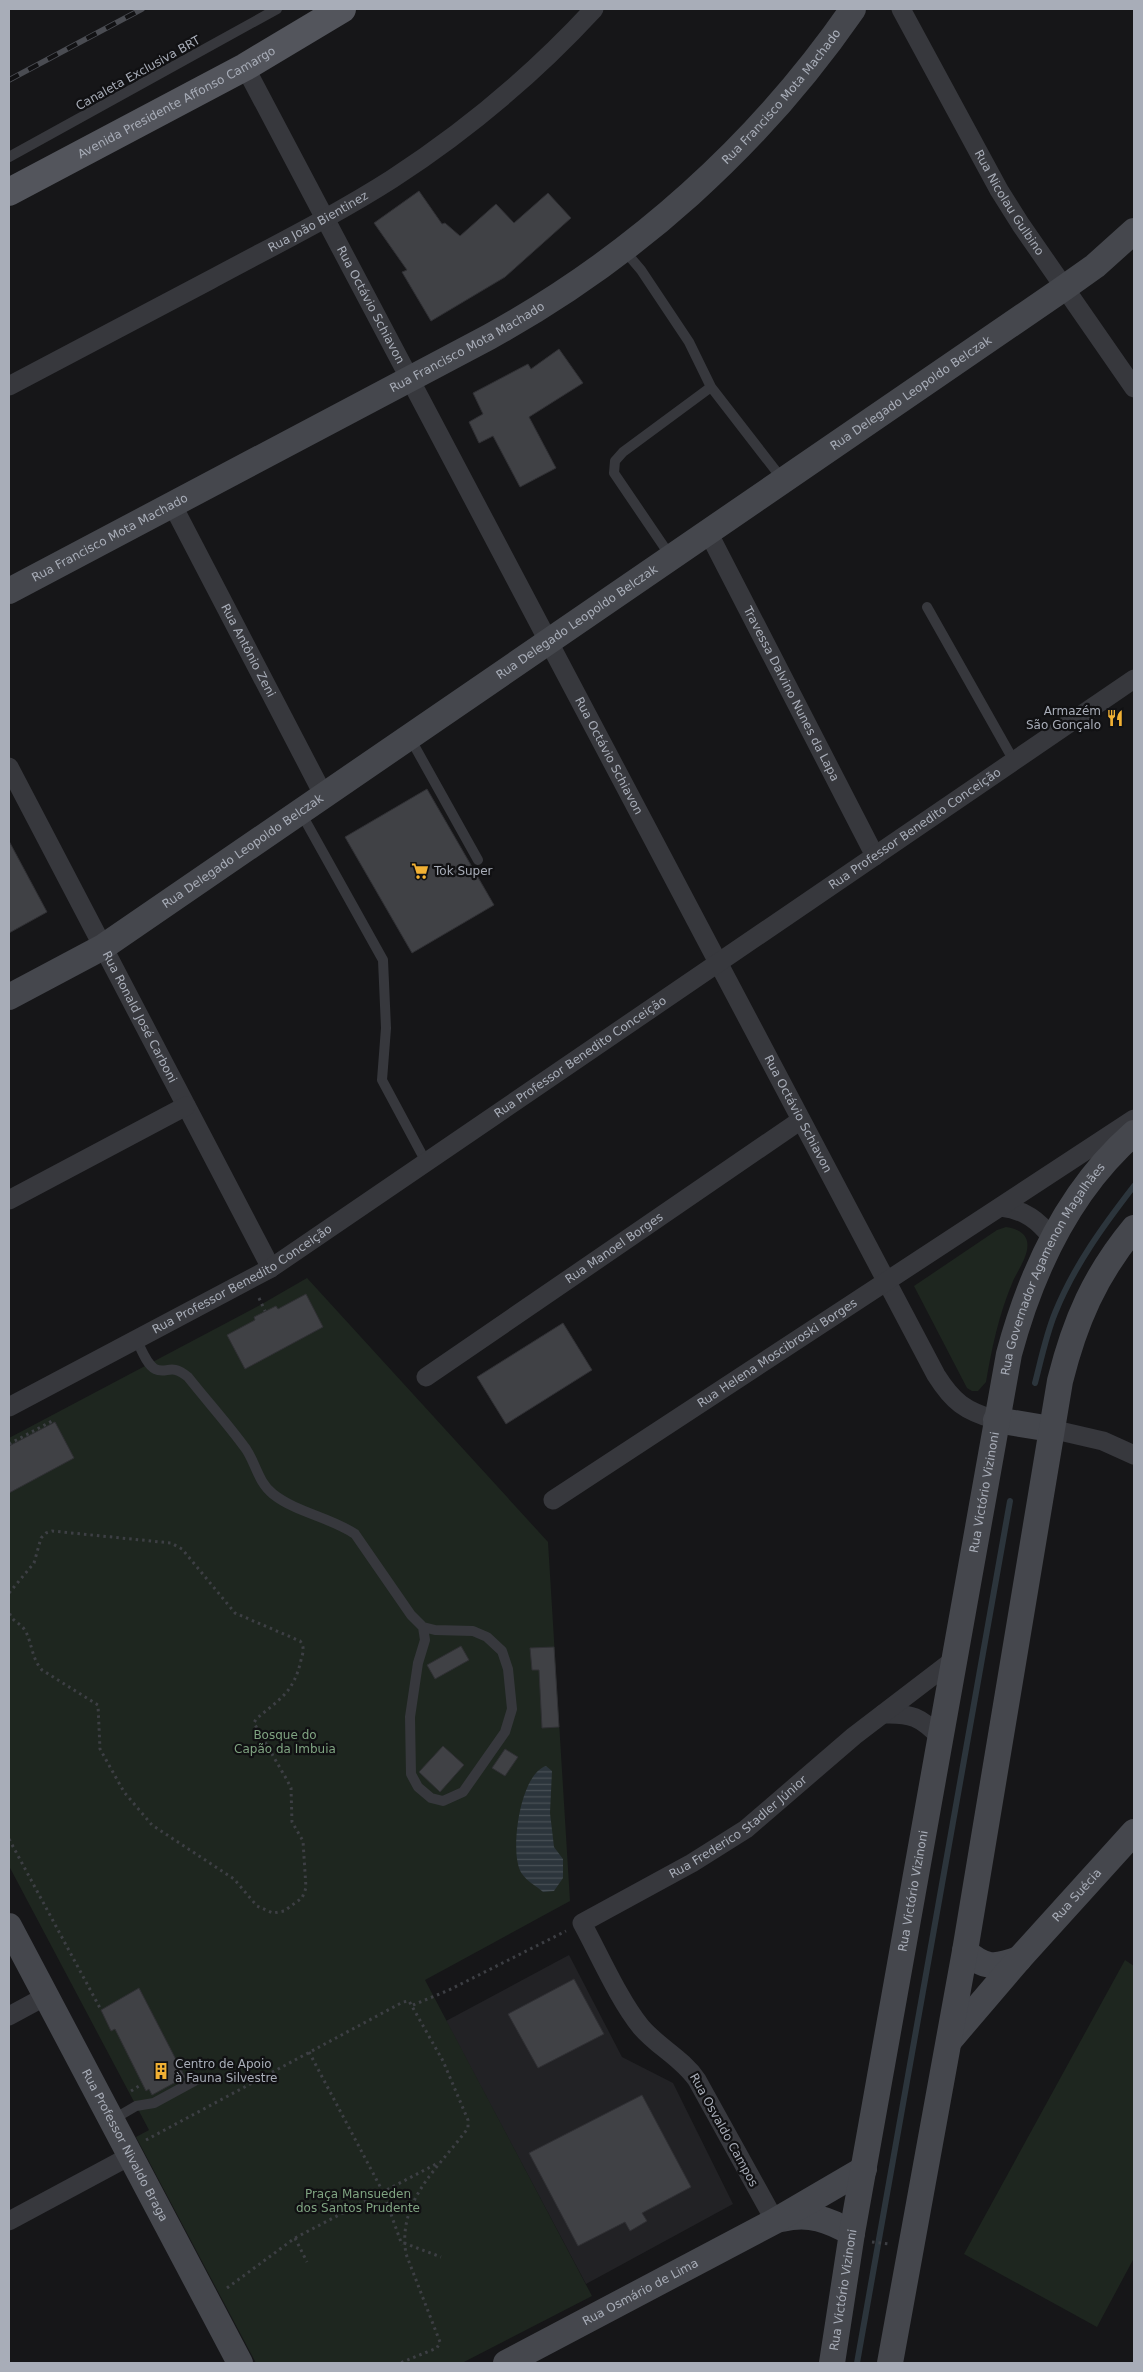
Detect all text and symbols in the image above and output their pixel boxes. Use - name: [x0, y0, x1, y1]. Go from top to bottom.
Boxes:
- street label: Rua Francisco Mota Machado: [719, 26, 844, 167]
- street label: Canaleta Exclusiva BRT: [73, 33, 203, 113]
- street label: Avenida Presidente Affonso Camargo: [75, 43, 278, 161]
- street label: Rua Nicolau Gulbino: [972, 148, 1047, 258]
- street label: Rua João Bientinez: [266, 188, 371, 255]
- street label: Rua Octávio Schiavon: [334, 244, 407, 366]
- street label: Rua Francisco Mota Machado: [387, 299, 547, 395]
- street label: Rua Delegado Leopoldo Belczak: [828, 333, 994, 453]
- street label: Rua Francisco Mota Machado: [29, 491, 190, 585]
- street label: Rua Delegado Leopoldo Belczak: [494, 562, 660, 682]
- street label: Rua Antônio Zeni: [218, 601, 278, 699]
- street label: Travessa Dalvino Nunes da Lapa: [740, 603, 842, 784]
- street label: Rua Octávio Schiavon: [572, 695, 646, 817]
- place label: Armazém São Gonçalo: [1026, 704, 1101, 732]
- restaurant icon: Armazém São Gonçalo: [1105, 708, 1125, 728]
- street label: Rua Professor Benedito Conceição: [826, 765, 1004, 892]
- street label: Rua Delegado Leopoldo Belczak: [160, 791, 326, 911]
- supermarket icon: Tok Super: [410, 861, 430, 881]
- place label: Tok Super: [433, 864, 493, 878]
- street label: Rua Ronald José Carboni: [100, 949, 180, 1085]
- street label: Rua Professor Benedito Conceição: [491, 993, 669, 1121]
- street label: Rua Octávio Schiavon: [761, 1053, 835, 1175]
- street label: Rua Governador Agamenon Magalhães: [998, 1160, 1108, 1377]
- street label: Rua Manoel Borges: [563, 1210, 666, 1287]
- street label: Rua Professor Benedito Conceição: [150, 1222, 335, 1337]
- street label: Rua Helena Moscibroski Borges: [695, 1296, 860, 1410]
- street label: Rua Victório Vizinoni: [967, 1431, 1002, 1554]
- park label: Bosque do Capão da Imbuia: [234, 1728, 336, 1756]
- street label: Rua Frederico Stadler Júnior: [667, 1773, 810, 1881]
- street label: Rua Victório Vizinoni: [895, 1829, 931, 1953]
- street label: Rua Suécia: [1049, 1866, 1104, 1924]
- place label: Centro de Apoio à Fauna Silvestre: [175, 2057, 277, 2085]
- building icon: Centro de Apoio à Fauna Silvestre: [151, 2061, 171, 2081]
- street label: Rua Professor Nivaldo Braga: [79, 2067, 171, 2224]
- street label: Rua Osvaldo Campos: [687, 2071, 761, 2189]
- park label: Praça Mansueden dos Santos Prudente: [296, 2187, 420, 2215]
- street label: Rua Victório Vizinoni: [827, 2228, 860, 2352]
- street label: Rua Osmário de Lima: [580, 2256, 701, 2328]

